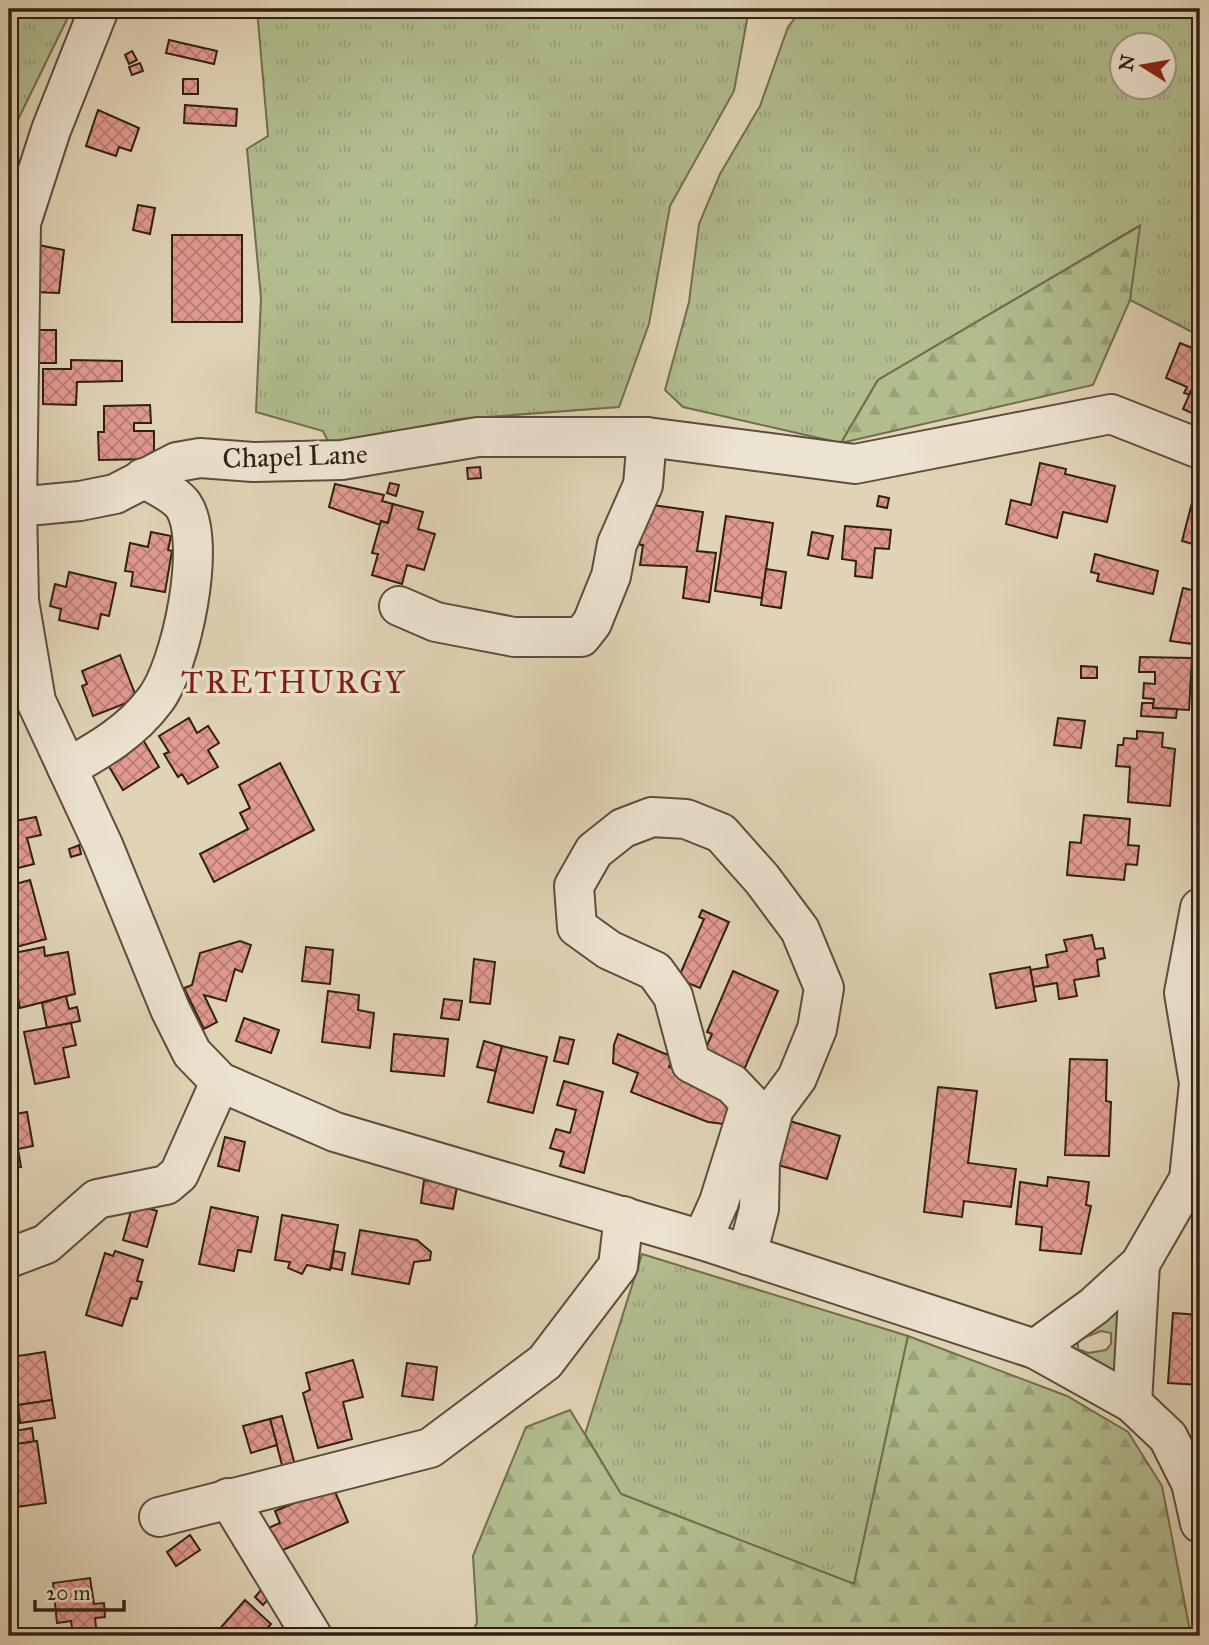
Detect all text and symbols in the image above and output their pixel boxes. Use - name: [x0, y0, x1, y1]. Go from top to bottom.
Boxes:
- north arrow: [1108, 32, 1178, 102]
- text: N: [1114, 53, 1140, 73]
- street label: Chapel Lane: [222, 436, 368, 476]
- district label: TRETHURGY: [181, 663, 407, 702]
- scale bar: [35, 1568, 124, 1612]
- text: 20 m: [46, 1580, 91, 1606]

